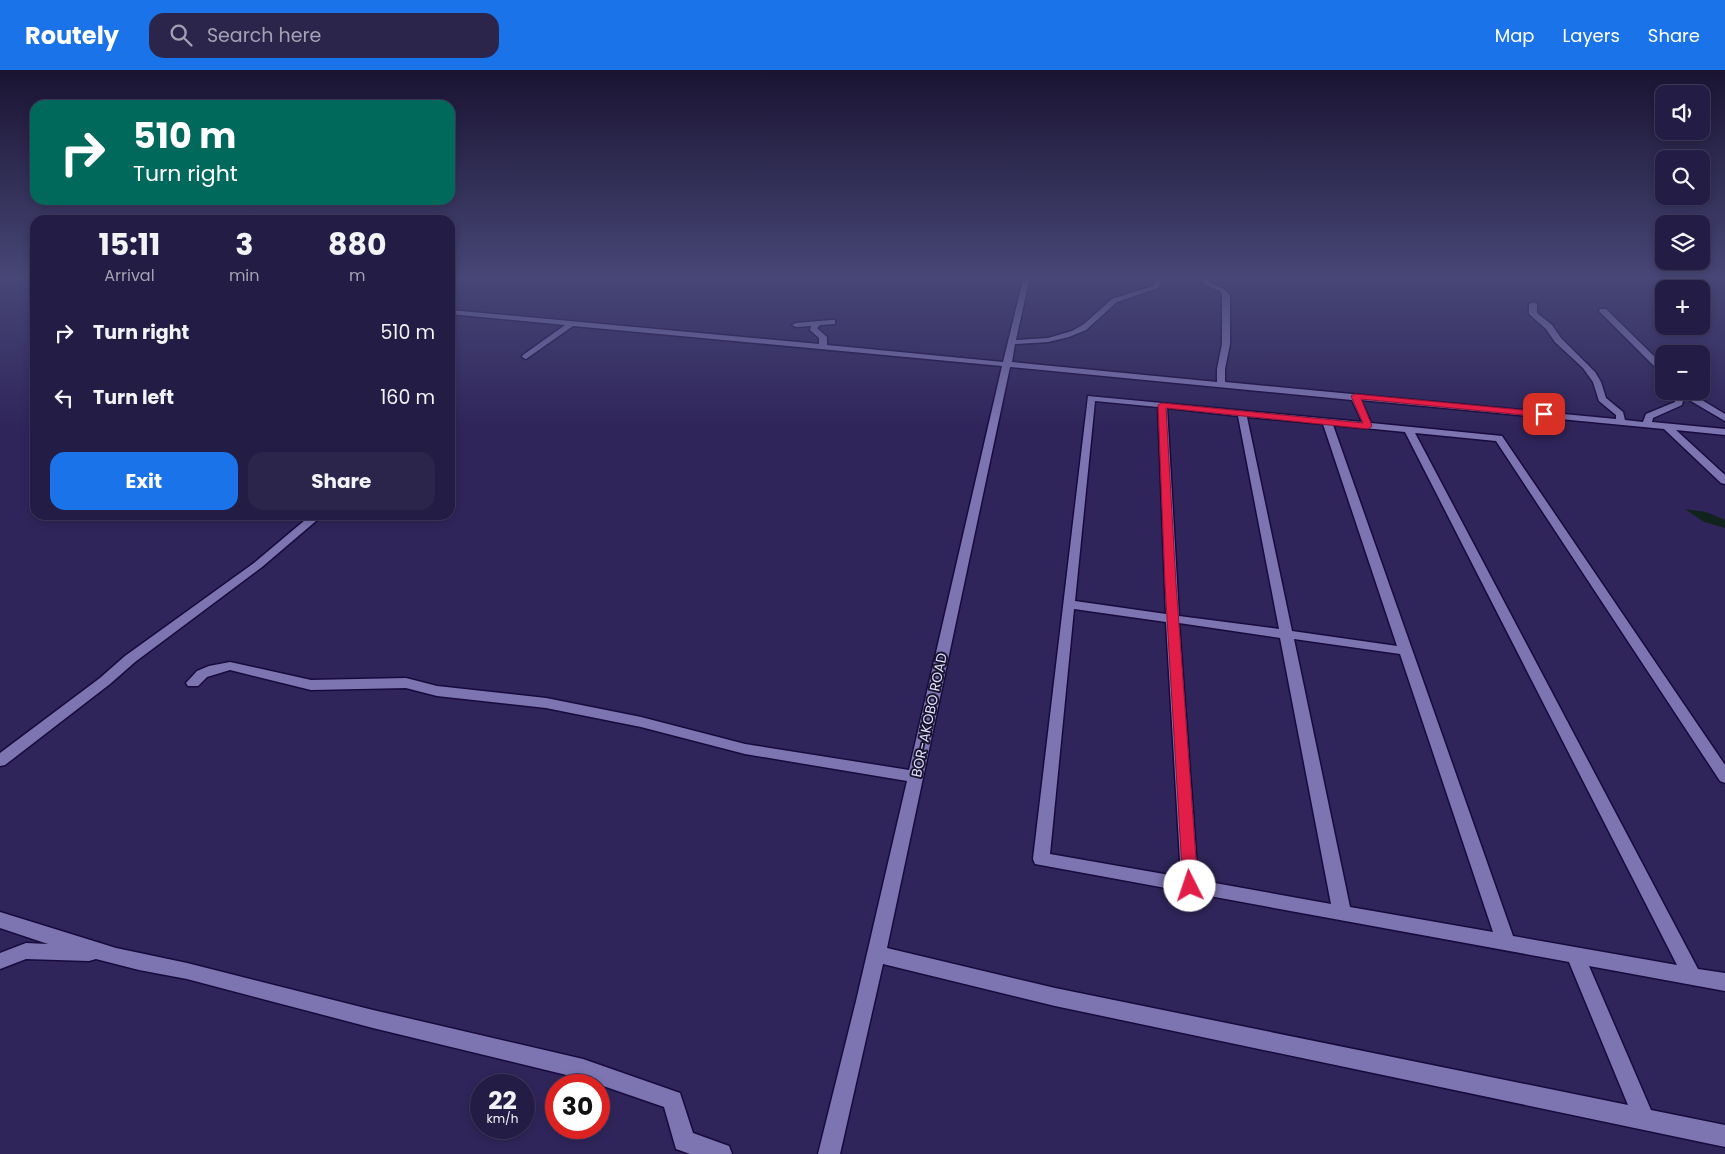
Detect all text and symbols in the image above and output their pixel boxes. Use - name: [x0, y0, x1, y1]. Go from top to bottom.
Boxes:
- search box: [149, 13, 499, 58]
- text: Routely: [25, 19, 119, 52]
- icon: search: [167, 21, 195, 49]
- text: Search here: [207, 22, 321, 49]
- text: Map: [1495, 23, 1535, 48]
- text: Layers: [1563, 23, 1620, 48]
- text: Share: [1648, 23, 1700, 48]
- map controls: [1655, 85, 1710, 400]
- button: sound: [1655, 85, 1710, 140]
- text: 510 m: [133, 111, 236, 160]
- icon: right: [50, 120, 115, 185]
- button: search: [1655, 150, 1710, 205]
- text: Turn right: [133, 158, 238, 189]
- button: layers: [1655, 215, 1710, 270]
- text: 15:11: [99, 223, 160, 266]
- text: 3: [235, 223, 253, 266]
- text: 880: [328, 223, 386, 266]
- text: Arrival: [104, 264, 155, 287]
- text: min: [229, 264, 260, 287]
- text: m: [349, 264, 366, 287]
- button: +: [1655, 280, 1710, 335]
- icon: right: [50, 319, 78, 347]
- text: Turn right: [93, 319, 189, 346]
- text: 510 m: [380, 319, 435, 346]
- button: −: [1655, 345, 1710, 400]
- icon: left: [50, 384, 78, 412]
- text: Turn left: [93, 384, 174, 411]
- text: 160 m: [380, 384, 435, 411]
- pin: [1523, 393, 1565, 435]
- icon: arrive: [1530, 400, 1558, 428]
- button: Exit: [50, 452, 238, 510]
- button: Share: [248, 452, 435, 510]
- street label: BOR-AKOBO ROAD: [906, 651, 952, 779]
- position arrow: [1163, 859, 1215, 911]
- speed limit sign: 30: [545, 1074, 610, 1139]
- text: 22: [488, 1083, 517, 1118]
- text: km/h: [487, 1110, 518, 1127]

